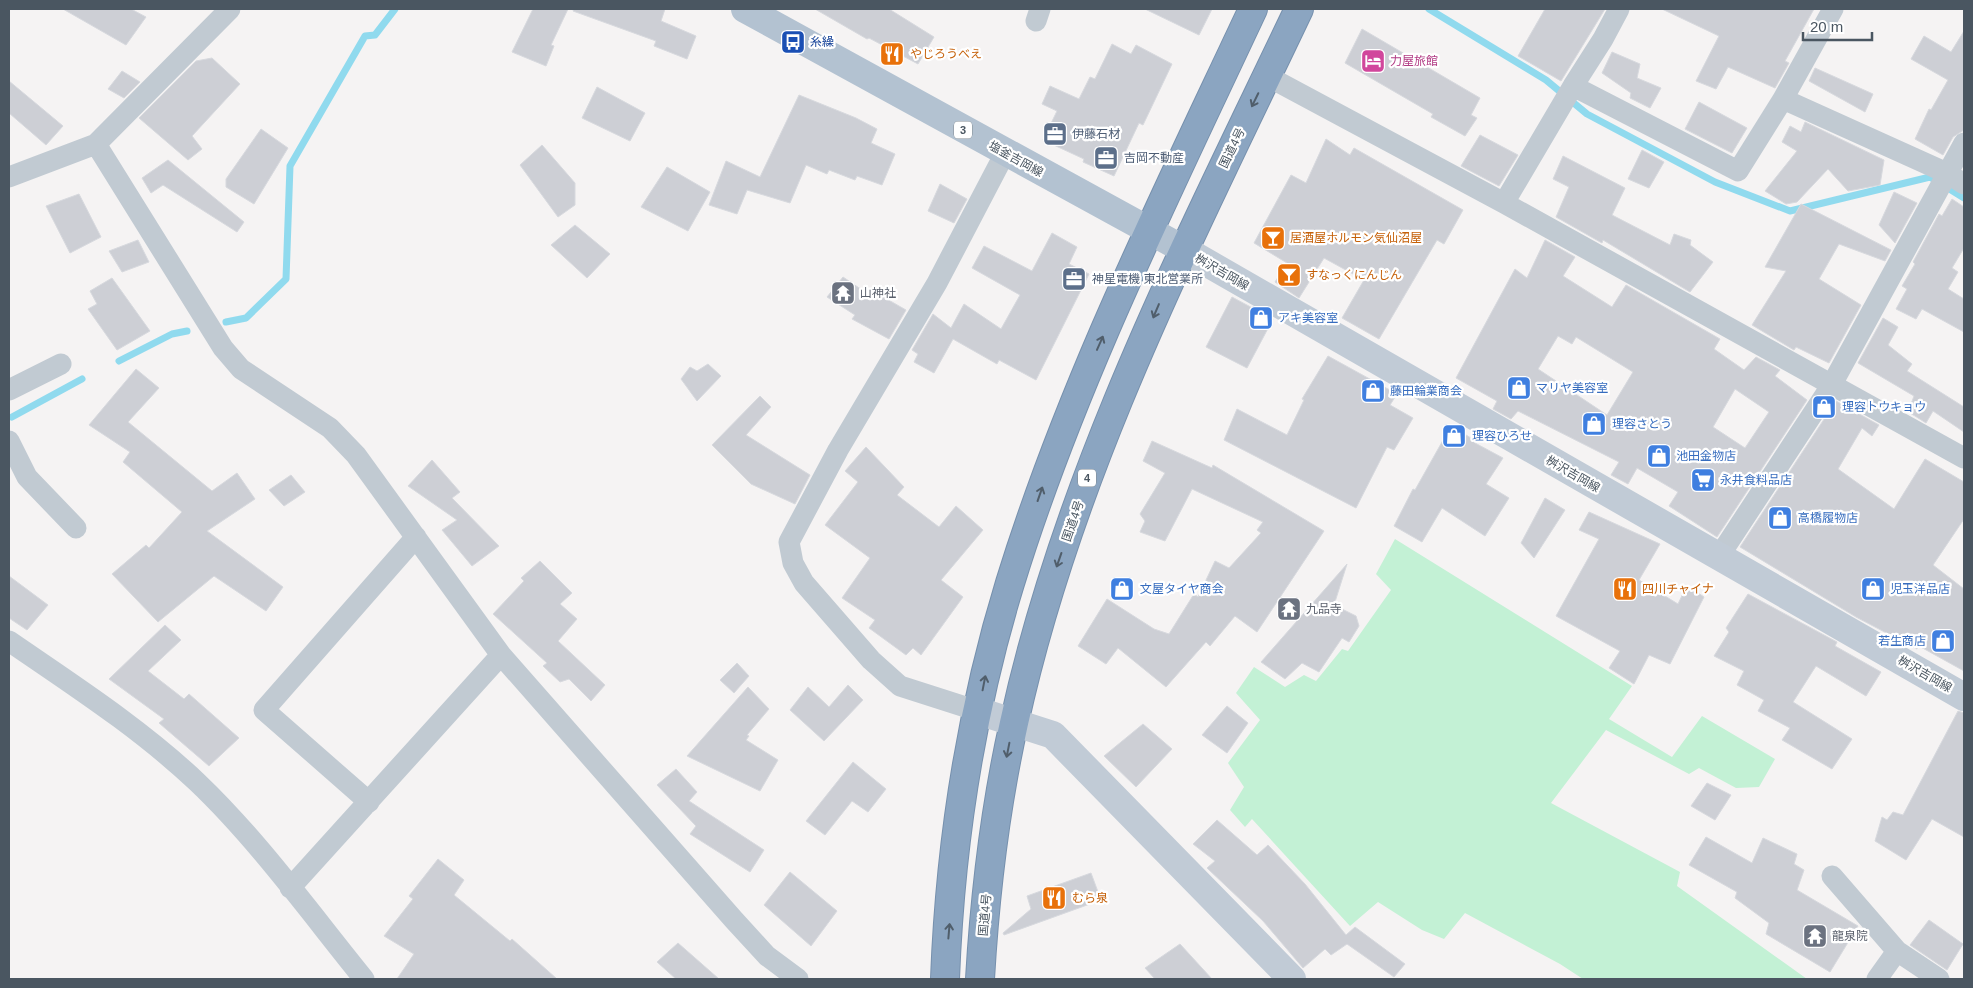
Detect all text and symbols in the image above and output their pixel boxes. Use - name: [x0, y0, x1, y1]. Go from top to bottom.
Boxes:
- scale bar: [1803, 10, 1872, 42]
- text: 20 m: [1810, 18, 1843, 35]
- bus stop icon: 糸繰: [780, 29, 806, 55]
- place label: 糸繰: [810, 35, 834, 49]
- restaurant icon: やじろうべえ: [879, 41, 905, 67]
- place label: やじろうべえ: [910, 47, 982, 61]
- hotel icon: 力屋旅館: [1360, 48, 1386, 74]
- place label: 力屋旅館: [1390, 54, 1438, 68]
- one-way arrow: [1250, 92, 1259, 107]
- office icon: 伊藤石材: [1042, 121, 1068, 147]
- road number: 3: [954, 122, 972, 138]
- street label: 国道4号: [1216, 126, 1248, 170]
- place label: 伊藤石材: [1072, 127, 1120, 141]
- street label: 塩釜吉岡線: [986, 138, 1046, 180]
- office icon: 吉岡不動産: [1093, 145, 1119, 171]
- place label: 吉岡不動産: [1124, 151, 1184, 165]
- bar icon: 居酒屋ホルモン気仙沼屋: [1260, 225, 1286, 251]
- place label: 居酒屋ホルモン気仙沼屋: [1290, 231, 1422, 245]
- street label: 桝沢吉岡線: [1193, 251, 1251, 293]
- bar icon: すなっくにんじん: [1276, 262, 1302, 288]
- office icon: 神星電機 東北営業所: [1061, 266, 1087, 292]
- place label: すなっくにんじん: [1306, 268, 1402, 282]
- place label: 神星電機 東北営業所: [1092, 272, 1203, 286]
- temple icon: 山神社: [830, 280, 856, 306]
- place label: 山神社: [860, 286, 896, 300]
- one-way arrow: [1151, 303, 1161, 318]
- shop icon: アキ美容室: [1248, 305, 1274, 331]
- place label: アキ美容室: [1278, 311, 1338, 325]
- one-way arrow: [1095, 336, 1105, 351]
- shop icon: マリヤ美容室: [1506, 375, 1532, 401]
- shop icon: 藤田輪業商会: [1360, 378, 1386, 404]
- place label: マリヤ美容室: [1536, 381, 1608, 395]
- place label: 藤田輪業商会: [1390, 384, 1462, 398]
- shop icon: 理容トウキョウ: [1811, 394, 1837, 420]
- place label: 理容トウキョウ: [1842, 400, 1926, 414]
- shop icon: 理容さとう: [1581, 411, 1607, 437]
- place label: 理容さとう: [1612, 417, 1672, 431]
- shop icon: 理容ひろせ: [1441, 423, 1467, 449]
- place label: 理容ひろせ: [1472, 429, 1532, 443]
- shop icon: 池田金物店: [1646, 443, 1672, 469]
- place label: 池田金物店: [1676, 449, 1736, 463]
- street label: 桝沢吉岡線: [1544, 453, 1602, 495]
- supermarket icon: 永井食料品店: [1690, 467, 1716, 493]
- road number: 4: [1078, 469, 1096, 486]
- place label: 永井食料品店: [1720, 473, 1792, 487]
- one-way arrow: [1036, 487, 1046, 503]
- street label: 国道4号: [1059, 499, 1087, 543]
- shop icon: 高橋履物店: [1767, 505, 1793, 531]
- place label: 高橋履物店: [1798, 511, 1858, 525]
- one-way arrow: [1054, 551, 1063, 567]
- shop icon: 文屋タイヤ商会: [1109, 576, 1135, 602]
- restaurant icon: 四川チャイナ: [1612, 576, 1638, 602]
- shop icon: 児玉洋品店: [1860, 576, 1886, 602]
- place label: 文屋タイヤ商会: [1140, 582, 1224, 596]
- place label: 四川チャイナ: [1642, 582, 1714, 596]
- place label: 児玉洋品店: [1890, 582, 1950, 596]
- temple icon: 九品寺: [1276, 596, 1302, 622]
- place label: 九品寺: [1306, 602, 1342, 616]
- shop icon: 若生商店: [1930, 628, 1956, 654]
- place label: 若生商店: [1878, 634, 1926, 648]
- street label: 桝沢吉岡線: [1896, 653, 1954, 695]
- one-way arrow: [980, 676, 989, 692]
- one-way arrow: [1003, 742, 1013, 758]
- restaurant icon: むら泉: [1041, 885, 1067, 911]
- place label: むら泉: [1072, 891, 1108, 905]
- street label: 国道4号: [976, 893, 994, 937]
- one-way arrow: [944, 923, 953, 939]
- temple icon: 龍泉院: [1802, 923, 1828, 949]
- place label: 龍泉院: [1832, 929, 1868, 943]

